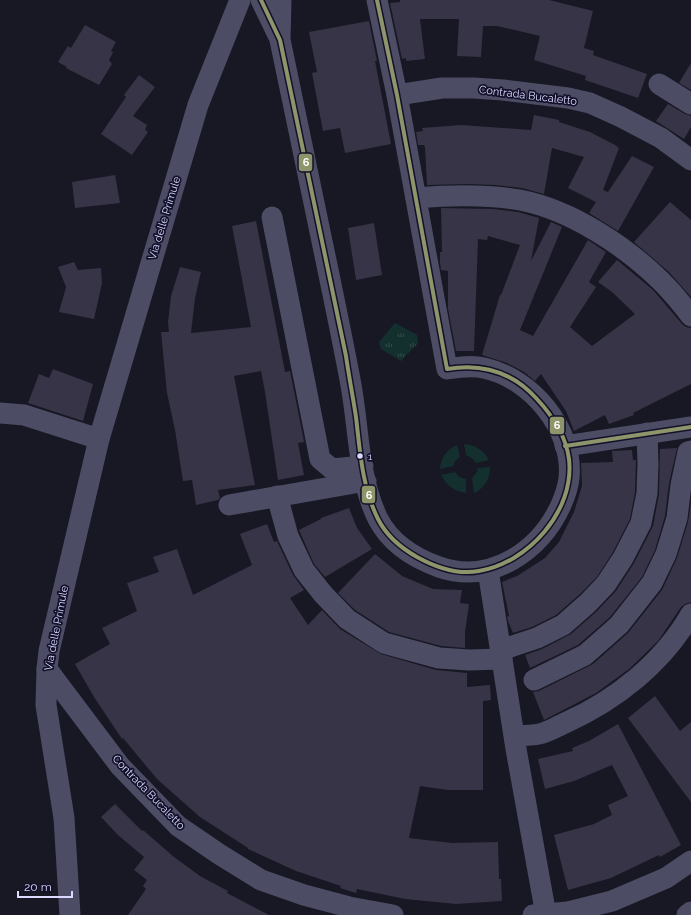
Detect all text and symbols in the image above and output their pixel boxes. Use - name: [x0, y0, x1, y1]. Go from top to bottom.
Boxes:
- street label: Contrada Bucaletto: [478, 83, 578, 108]
- line badge: 6: [298, 153, 313, 172]
- text: 6: [303, 156, 310, 169]
- street label: Via delle Primule: [146, 174, 183, 261]
- line badge: 6: [549, 416, 565, 435]
- text: 6: [554, 419, 561, 432]
- marker: 1: [355, 451, 365, 461]
- place label: 1: [368, 451, 373, 462]
- line badge: 6: [361, 485, 376, 504]
- text: 6: [366, 489, 373, 502]
- street label: Via delle Primule: [42, 584, 71, 672]
- street label: Contrada Bucaletto: [110, 752, 188, 833]
- scale bar: [18, 873, 72, 899]
- text: 20 m: [24, 880, 52, 894]

